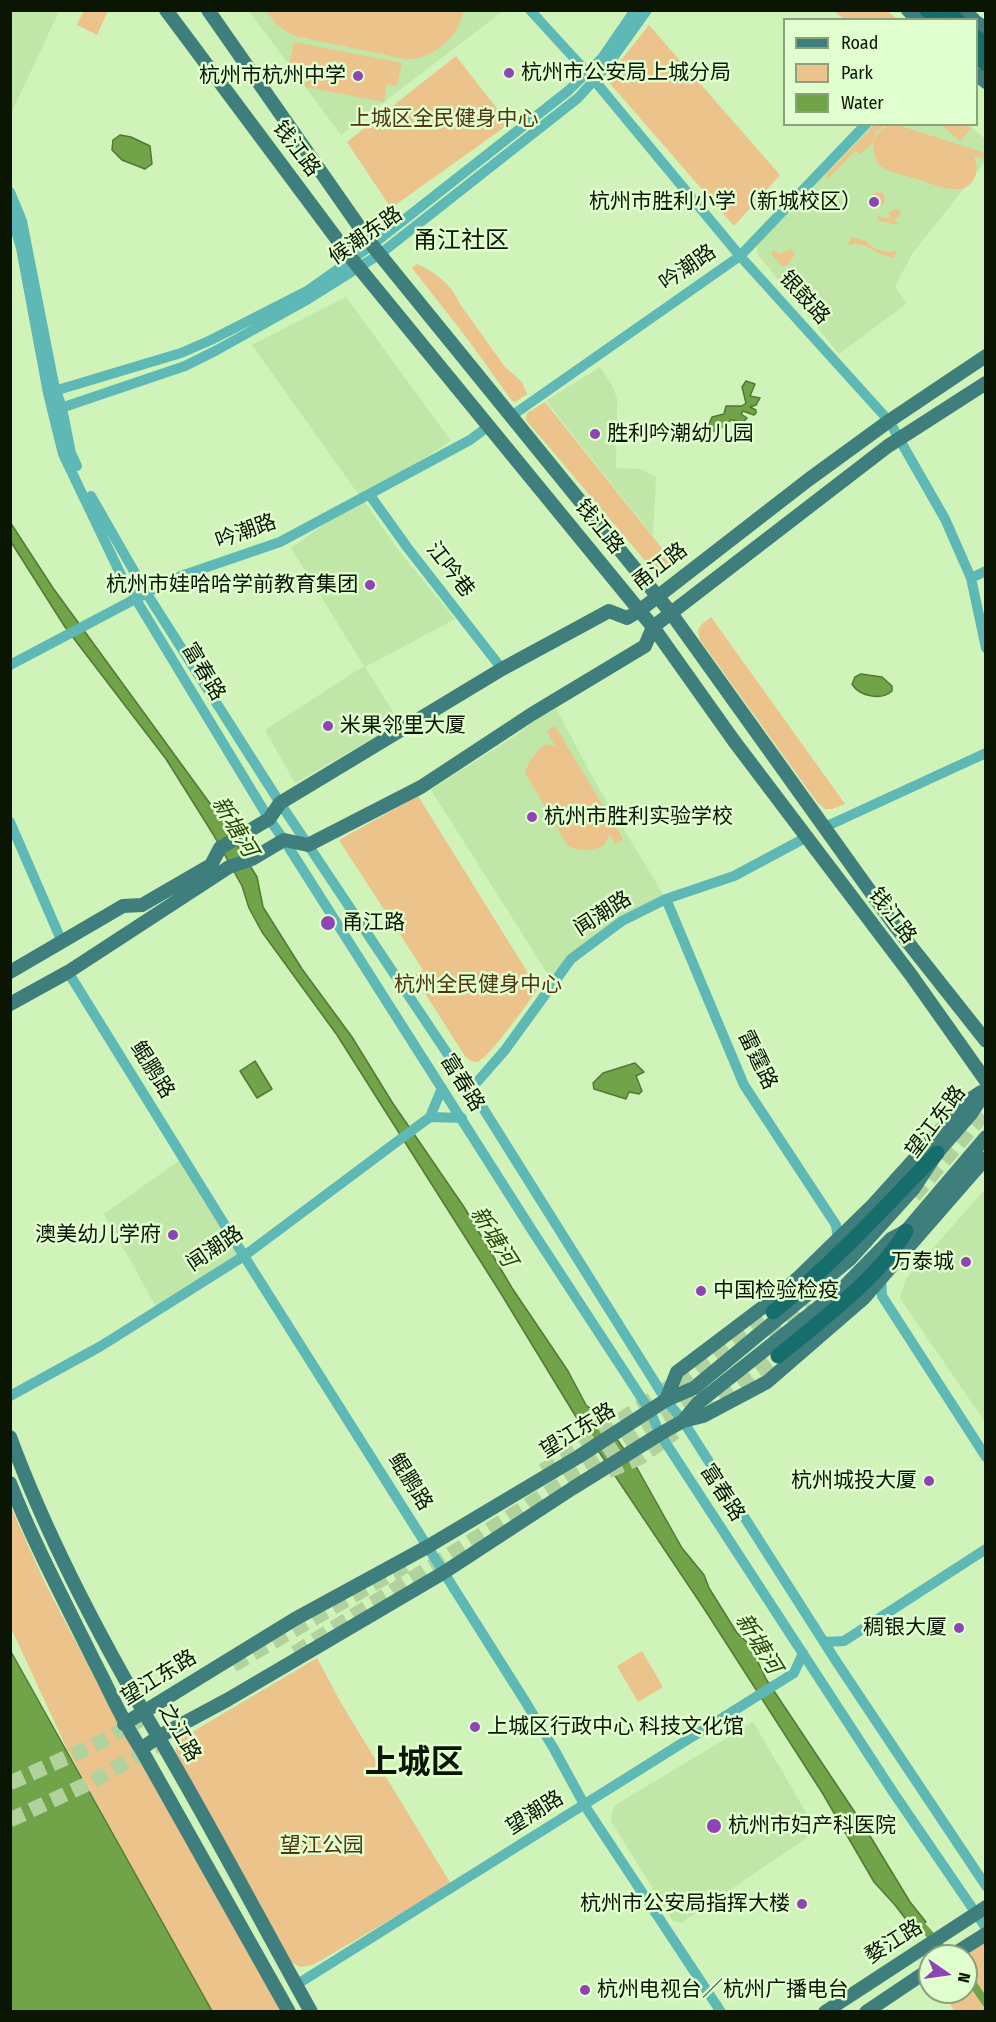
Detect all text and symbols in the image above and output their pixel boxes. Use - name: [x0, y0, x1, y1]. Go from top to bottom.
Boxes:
- legend: [783, 18, 978, 126]
- text: Road: [841, 32, 878, 54]
- place label: 杭州市公安局上城分局: [521, 60, 731, 86]
- text: Park: [841, 62, 873, 84]
- place label: 杭州市杭州中学: [199, 63, 346, 89]
- marker: 杭州市公安局上城分局: [502, 66, 516, 80]
- marker: 杭州市杭州中学: [351, 69, 365, 83]
- text: Water: [841, 92, 884, 114]
- park label: 上城区全民健身中心: [350, 106, 538, 132]
- street label: 钱江路: [267, 116, 325, 182]
- place label: 杭州市胜利小学（新城校区）: [589, 189, 862, 215]
- marker: 杭州市胜利小学（新城校区）: [867, 195, 881, 209]
- street label: 候潮东路: [324, 202, 408, 270]
- district label: 甬江社区: [413, 227, 509, 255]
- street label: 吟潮路: [655, 240, 721, 296]
- street label: 银鼓路: [774, 266, 834, 330]
- place label: 胜利吟潮幼儿园: [607, 421, 754, 447]
- marker: 胜利吟潮幼儿园: [588, 427, 602, 441]
- street label: 钱江路: [569, 495, 629, 559]
- street label: 吟潮路: [212, 509, 280, 555]
- street label: 江吟巷: [421, 537, 479, 603]
- street label: 甬江路: [627, 538, 693, 596]
- place label: 杭州市娃哈哈学前教育集团: [106, 572, 358, 598]
- marker: 杭州市娃哈哈学前教育集团: [363, 578, 377, 592]
- street label: 富春路: [176, 639, 230, 705]
- place label: 米果邻里大厦: [340, 713, 466, 739]
- marker: 米果邻里大厦: [321, 719, 335, 733]
- water label: 新塘河: [206, 792, 262, 862]
- place label: 杭州市胜利实验学校: [544, 804, 733, 830]
- marker: 杭州市胜利实验学校: [525, 810, 539, 824]
- street label: 钱江路: [863, 883, 921, 949]
- street label: 闻潮路: [570, 886, 636, 942]
- place label: 甬江路: [342, 910, 405, 936]
- marker: 甬江路: [319, 914, 337, 932]
- park label: 杭州全民健身中心: [394, 972, 562, 998]
- street label: 雷霆路: [732, 1026, 782, 1094]
- street label: 鲲鹏路: [125, 1037, 179, 1103]
- street label: 富春路: [435, 1050, 489, 1116]
- street label: 望江东路: [901, 1081, 971, 1163]
- water label: 新塘河: [464, 1202, 522, 1272]
- street label: 闻潮路: [182, 1221, 248, 1277]
- place label: 澳美幼儿学府: [35, 1222, 161, 1248]
- marker: 澳美幼儿学府: [166, 1228, 180, 1242]
- place label: 万泰城: [891, 1249, 954, 1275]
- marker: 万泰城: [959, 1255, 973, 1269]
- place label: 中国检验检疫: [713, 1278, 839, 1304]
- marker: 中国检验检疫: [694, 1284, 708, 1298]
- street label: 望江东路: [536, 1398, 620, 1464]
- street label: 鲲鹏路: [383, 1449, 437, 1515]
- street label: 富春路: [694, 1460, 750, 1526]
- place label: 杭州城投大厦: [791, 1468, 917, 1494]
- marker: 杭州城投大厦: [922, 1474, 936, 1488]
- water label: 新塘河: [729, 1609, 787, 1679]
- place label: 稠银大厦: [863, 1615, 947, 1641]
- marker: 稠银大厦: [952, 1621, 966, 1635]
- street label: 望江东路: [117, 1645, 201, 1711]
- street label: 之江路: [152, 1699, 206, 1767]
- place label: 上城区行政中心 科技文化馆: [487, 1714, 744, 1740]
- marker: 上城区行政中心 科技文化馆: [468, 1720, 482, 1734]
- district label: 上城区: [365, 1744, 463, 1784]
- street label: 望潮路: [502, 1786, 568, 1840]
- place label: 杭州市妇产科医院: [728, 1813, 896, 1839]
- marker: 杭州市妇产科医院: [705, 1817, 723, 1835]
- park label: 望江公园: [280, 1833, 364, 1859]
- place label: 杭州市公安局指挥大楼: [580, 1891, 790, 1917]
- marker: 杭州市公安局指挥大楼: [795, 1897, 809, 1911]
- street label: 婺江路: [861, 1915, 927, 1969]
- north arrow: [918, 1944, 978, 2004]
- text: N: [954, 1971, 974, 1985]
- place label: 杭州电视台／杭州广播电台: [597, 1977, 849, 2003]
- marker: 杭州电视台／杭州广播电台: [578, 1983, 592, 1997]

